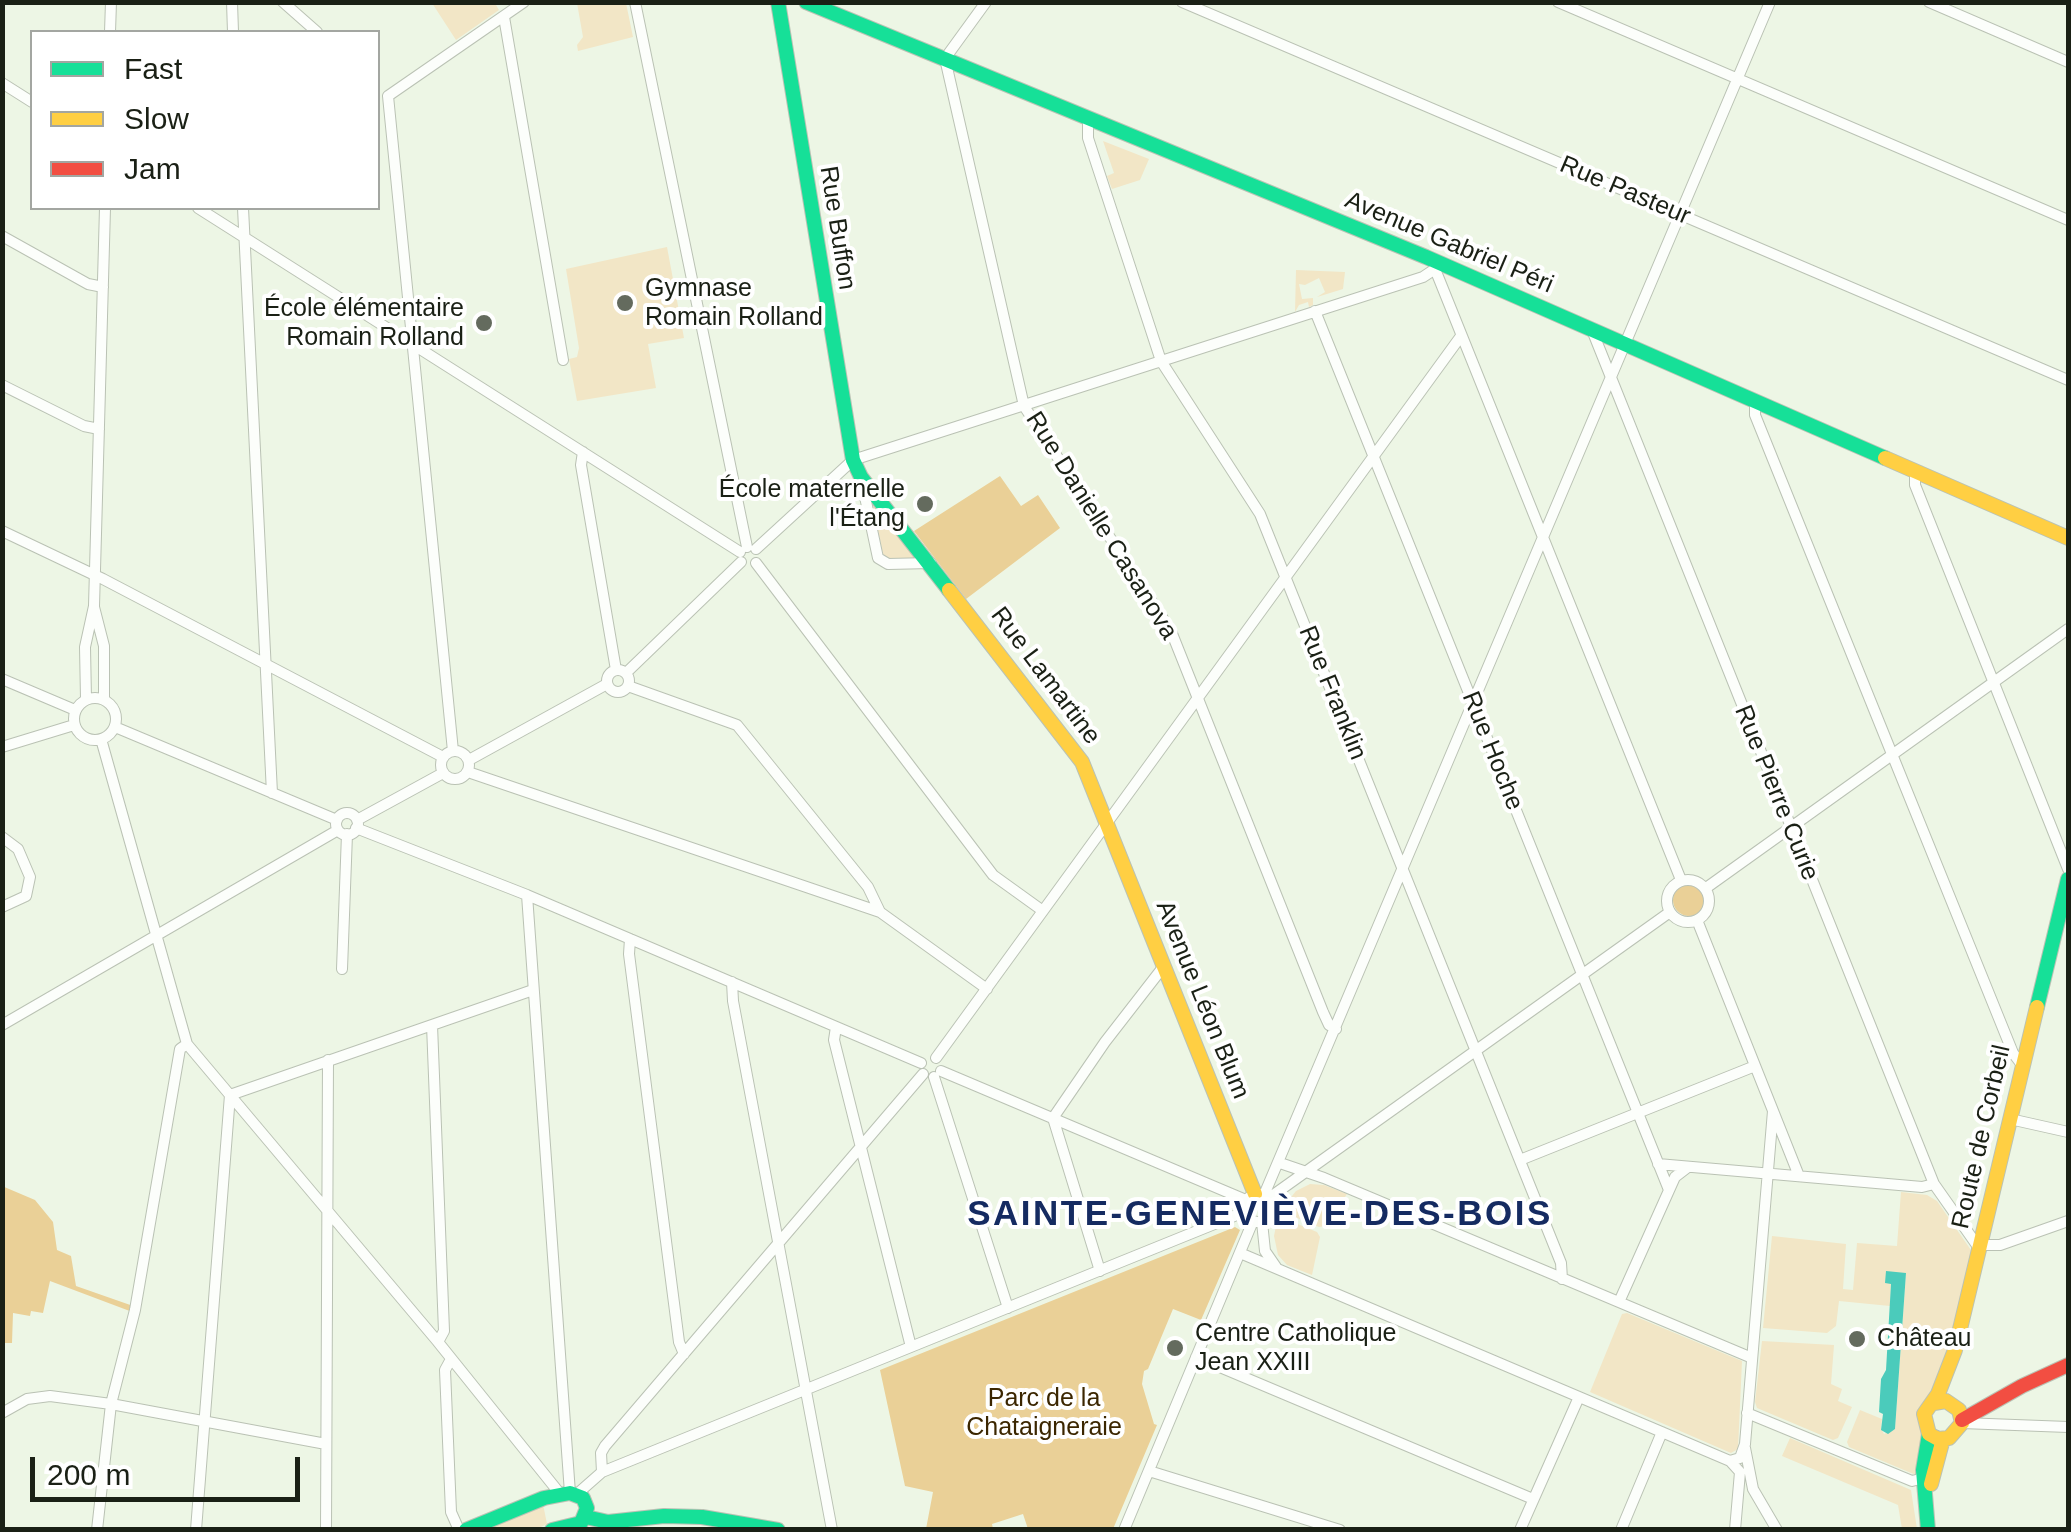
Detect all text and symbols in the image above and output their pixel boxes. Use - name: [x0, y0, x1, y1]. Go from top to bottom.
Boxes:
- legend: [30, 30, 380, 210]
- text: Fast: [124, 52, 182, 85]
- text: Slow: [124, 102, 189, 135]
- street label: Rue Pasteur: [1555, 150, 1695, 232]
- text: Jam: [124, 152, 181, 185]
- street label: Rue Buffon: [812, 164, 862, 292]
- street label: Avenue Gabriel Péri: [1340, 186, 1558, 300]
- place label: Gymnase Romain Rolland: [645, 274, 823, 333]
- marker: Gymnase Romain Rolland: [614, 292, 636, 314]
- place label: École élémentaire Romain Rolland: [264, 294, 464, 353]
- marker: École élémentaire Romain Rolland: [473, 312, 495, 334]
- street label: Rue Danielle Casanova: [1019, 407, 1183, 645]
- place label: École maternelle l'Étang: [719, 475, 905, 534]
- marker: École maternelle l'Étang: [914, 493, 936, 515]
- street label: Rue Lamartine: [984, 601, 1106, 751]
- street label: Rue Franklin: [1292, 622, 1372, 764]
- street label: Rue Hoche: [1455, 687, 1529, 815]
- street label: Rue Pierre Curie: [1727, 701, 1825, 885]
- street label: Avenue Léon Blum: [1149, 897, 1255, 1103]
- street label: Route de Corbeil: [1946, 1042, 2018, 1232]
- district label: SAINTE-GENEVIÈVE-DES-BOIS: [967, 1194, 1553, 1236]
- place label: Centre Catholique Jean XXIII: [1195, 1319, 1397, 1378]
- place label: Château: [1877, 1324, 1972, 1354]
- marker: Château: [1846, 1328, 1868, 1350]
- marker: Centre Catholique Jean XXIII: [1164, 1337, 1186, 1359]
- park label: Parc de la Chataigneraie: [966, 1384, 1122, 1443]
- scale bar: [35, 1437, 305, 1499]
- text: 200 m: [47, 1458, 130, 1491]

